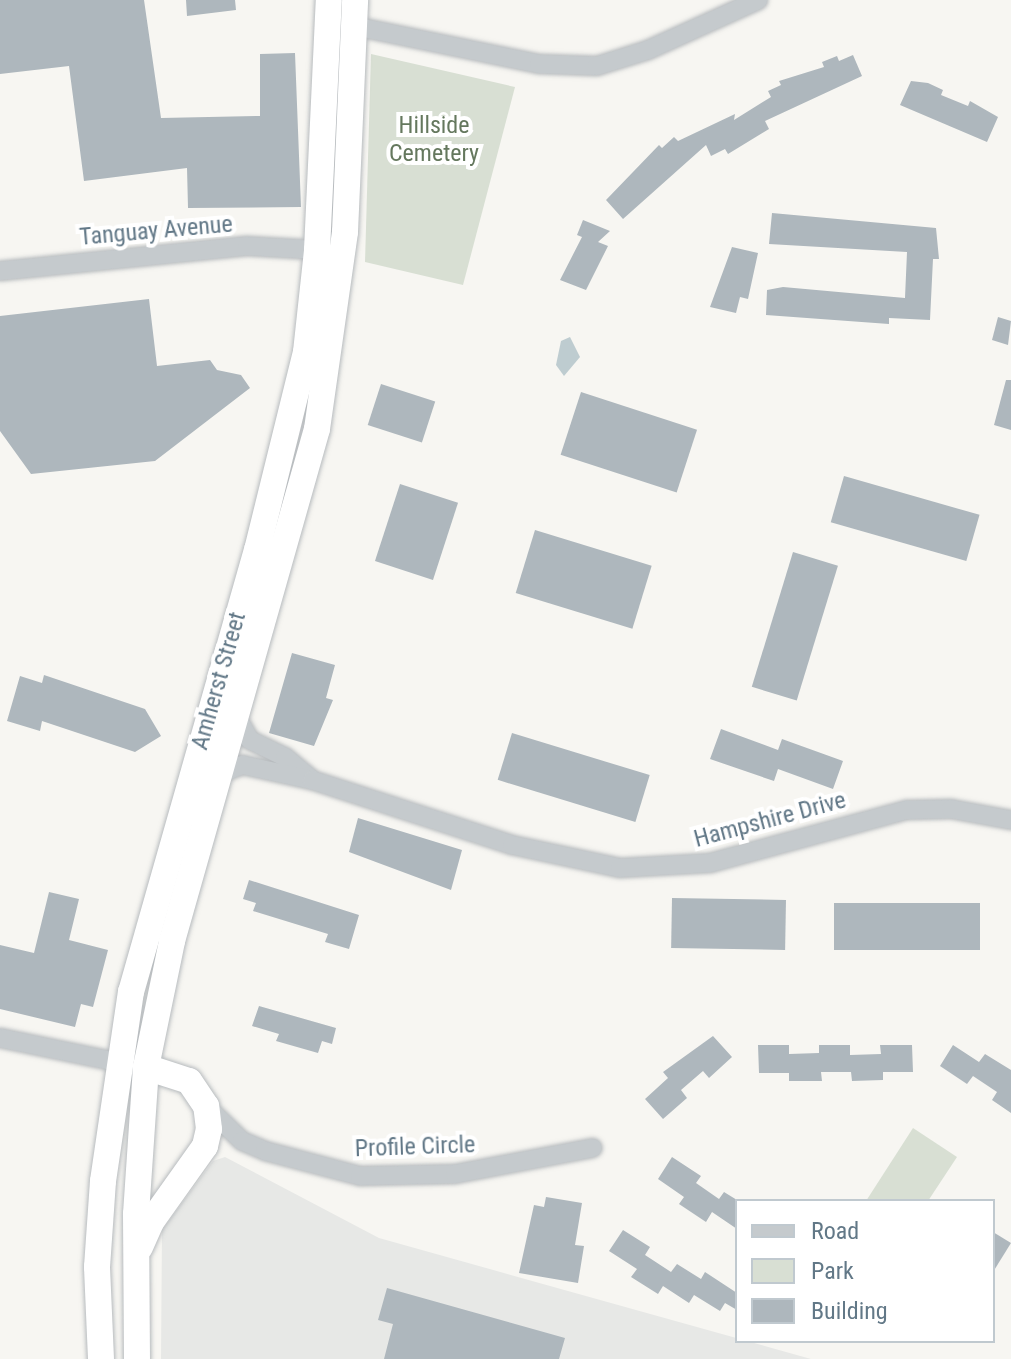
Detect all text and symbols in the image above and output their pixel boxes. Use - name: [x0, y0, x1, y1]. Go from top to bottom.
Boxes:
- park label: Hillside Cemetery: [389, 112, 479, 168]
- street label: Tanguay Avenue: [78, 210, 234, 252]
- street label: Amherst Street: [186, 609, 252, 753]
- street label: Hampshire Drive: [691, 786, 849, 854]
- street label: Profile Circle: [354, 1131, 476, 1163]
- legend: [735, 1199, 995, 1343]
- text: Road: [811, 1217, 859, 1245]
- text: Park: [811, 1257, 854, 1285]
- text: Building: [811, 1297, 888, 1325]

